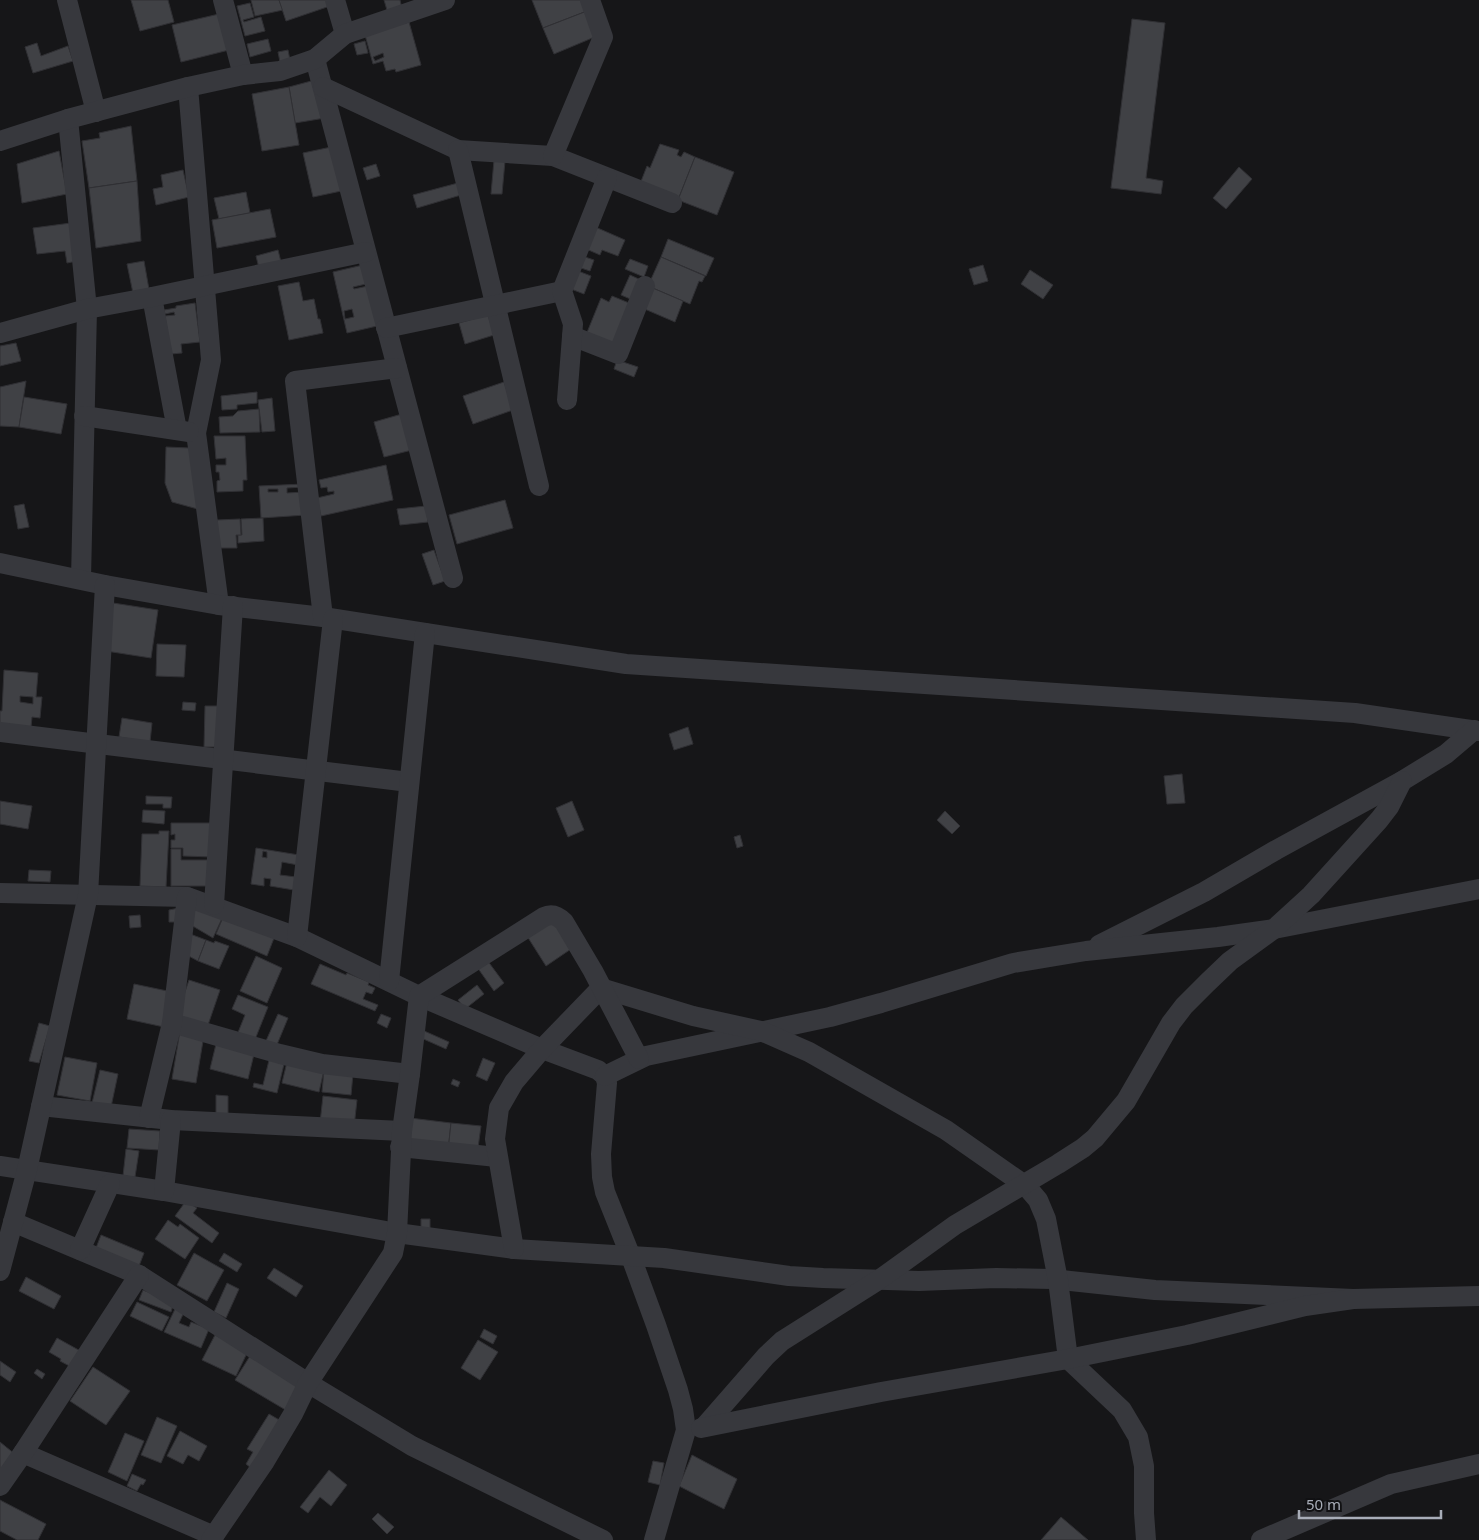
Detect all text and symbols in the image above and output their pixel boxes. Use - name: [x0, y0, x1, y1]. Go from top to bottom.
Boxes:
- scale bar: [1299, 1488, 1442, 1520]
- text: 50 m: [1306, 1494, 1341, 1514]

